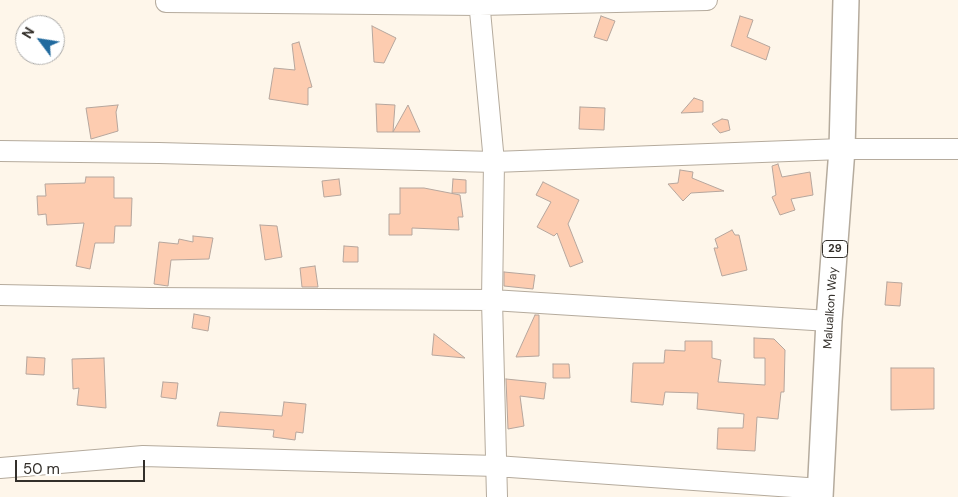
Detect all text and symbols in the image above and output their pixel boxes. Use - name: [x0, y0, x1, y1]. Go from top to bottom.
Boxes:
- north arrow: [15, 15, 65, 65]
- text: N: [18, 24, 38, 42]
- road number: 29: [822, 240, 848, 258]
- street label: Malualkon Way: [821, 266, 841, 350]
- scale bar: [18, 450, 148, 482]
- text: 50 m: [23, 459, 60, 479]

